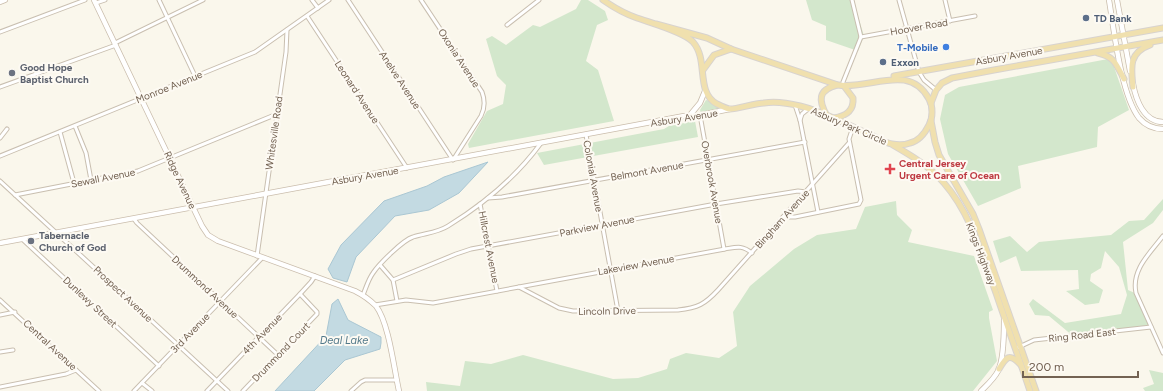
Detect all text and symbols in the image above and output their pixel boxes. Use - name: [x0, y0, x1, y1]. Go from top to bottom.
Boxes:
- place label: TD Bank: [1094, 12, 1132, 25]
- marker: TD Bank: [1081, 13, 1091, 23]
- street label: Hoover Road: [889, 16, 949, 38]
- street label: Oxonia Avenue: [435, 26, 483, 90]
- place label: T-Mobile: [897, 41, 938, 54]
- marker: T-Mobile: [941, 42, 951, 52]
- street label: Asbury Avenue: [974, 44, 1044, 68]
- street label: Anelve Avenue: [376, 48, 424, 112]
- place label: Exxon: [891, 56, 919, 69]
- marker: Exxon: [878, 57, 888, 67]
- street label: Leonard Avenue: [332, 58, 383, 126]
- place label: Good Hope Baptist Church: [20, 61, 89, 86]
- marker: Good Hope Baptist Church: [7, 68, 17, 78]
- street label: Monroe Avenue: [134, 68, 205, 106]
- street label: Whitesville Road: [262, 95, 286, 171]
- street label: Asbury Park Circle: [809, 104, 890, 148]
- street label: Asbury Avenue: [650, 106, 719, 130]
- street label: Colonial Avenue: [580, 139, 606, 213]
- street label: Overbrook Avenue: [698, 140, 726, 225]
- street label: Ridge Avenue: [161, 149, 199, 211]
- place label: Central Jersey Urgent Care of Ocean: [899, 157, 1000, 182]
- street label: Belmont Avenue: [610, 158, 685, 184]
- marker: Central Jersey Urgent Care of Ocean: [884, 163, 896, 175]
- street label: Asbury Avenue: [330, 164, 400, 188]
- street label: Sewall Avenue: [70, 165, 137, 191]
- street label: Bingham Avenue: [752, 186, 812, 251]
- street label: Hillcrest Avenue: [476, 210, 502, 285]
- street label: Parkview Avenue: [558, 212, 636, 240]
- street label: Kings Highway: [963, 221, 999, 288]
- place label: Tabernacle Church of God: [39, 229, 106, 254]
- marker: Tabernacle Church of God: [26, 236, 36, 246]
- street label: Lakeview Avenue: [597, 252, 676, 278]
- street label: Drummond Avenue: [169, 253, 241, 322]
- street label: Prospect Avenue: [91, 263, 156, 325]
- street label: Dunlewy Street: [60, 274, 120, 330]
- street label: Lincoln Drive: [578, 304, 636, 318]
- street label: 3rd Avenue: [168, 310, 213, 356]
- street label: 4th Avenue: [239, 310, 285, 357]
- street label: Central Avenue: [20, 317, 80, 374]
- street label: Drummond Court: [249, 319, 313, 385]
- street label: Ring Road East: [1048, 325, 1116, 345]
- water label: Deal Lake: [320, 334, 368, 347]
- scale bar: [1023, 353, 1138, 379]
- text: 200 m: [1029, 360, 1064, 374]

